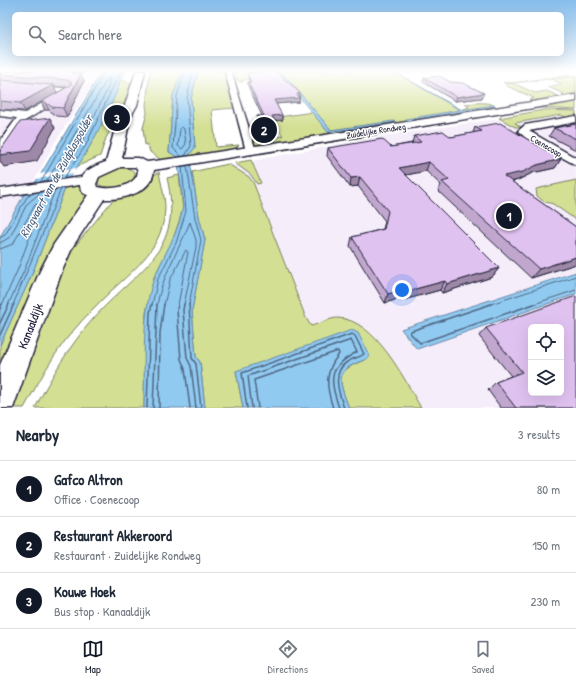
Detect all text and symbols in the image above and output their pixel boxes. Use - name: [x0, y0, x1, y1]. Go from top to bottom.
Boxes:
- search box: [12, 12, 564, 56]
- icon: search: [26, 23, 48, 45]
- text: Search here: [58, 24, 122, 45]
- pin: 3: [104, 103, 130, 133]
- water label: Ringvaart van de Zuidplaspolder: [15, 110, 97, 240]
- pin: 2: [251, 115, 277, 145]
- street label: Zuidelijke Rondweg: [345, 120, 407, 142]
- street label: Coenecoop: [528, 132, 564, 160]
- pin: 1: [496, 201, 522, 231]
- your location: [392, 280, 412, 300]
- street label: Kanaaldijk: [13, 300, 47, 352]
- map controls: [528, 324, 564, 396]
- button: locate: [528, 324, 564, 360]
- button: layers: [528, 360, 564, 396]
- text: Nearby: [16, 423, 59, 446]
- text: 3 results: [518, 425, 560, 443]
- text: Gafco Altron: [54, 469, 123, 490]
- text: 1: [27, 480, 31, 498]
- text: 80 m: [537, 480, 560, 498]
- text: Office · Coenecoop: [54, 490, 139, 508]
- text: Restaurant Akkeroord: [54, 525, 172, 546]
- text: 2: [26, 536, 32, 554]
- text: 150 m: [532, 536, 560, 554]
- text: Restaurant · Zuidelijke Rondweg: [54, 546, 201, 564]
- text: Kouwe Hoek: [54, 581, 116, 602]
- text: 3: [26, 592, 32, 610]
- text: 230 m: [530, 592, 560, 610]
- text: Bus stop · Kanaaldijk: [54, 602, 151, 620]
- tab: Map: [82, 638, 104, 676]
- tab: Directions: [268, 638, 308, 676]
- tab: Saved: [472, 638, 494, 676]

